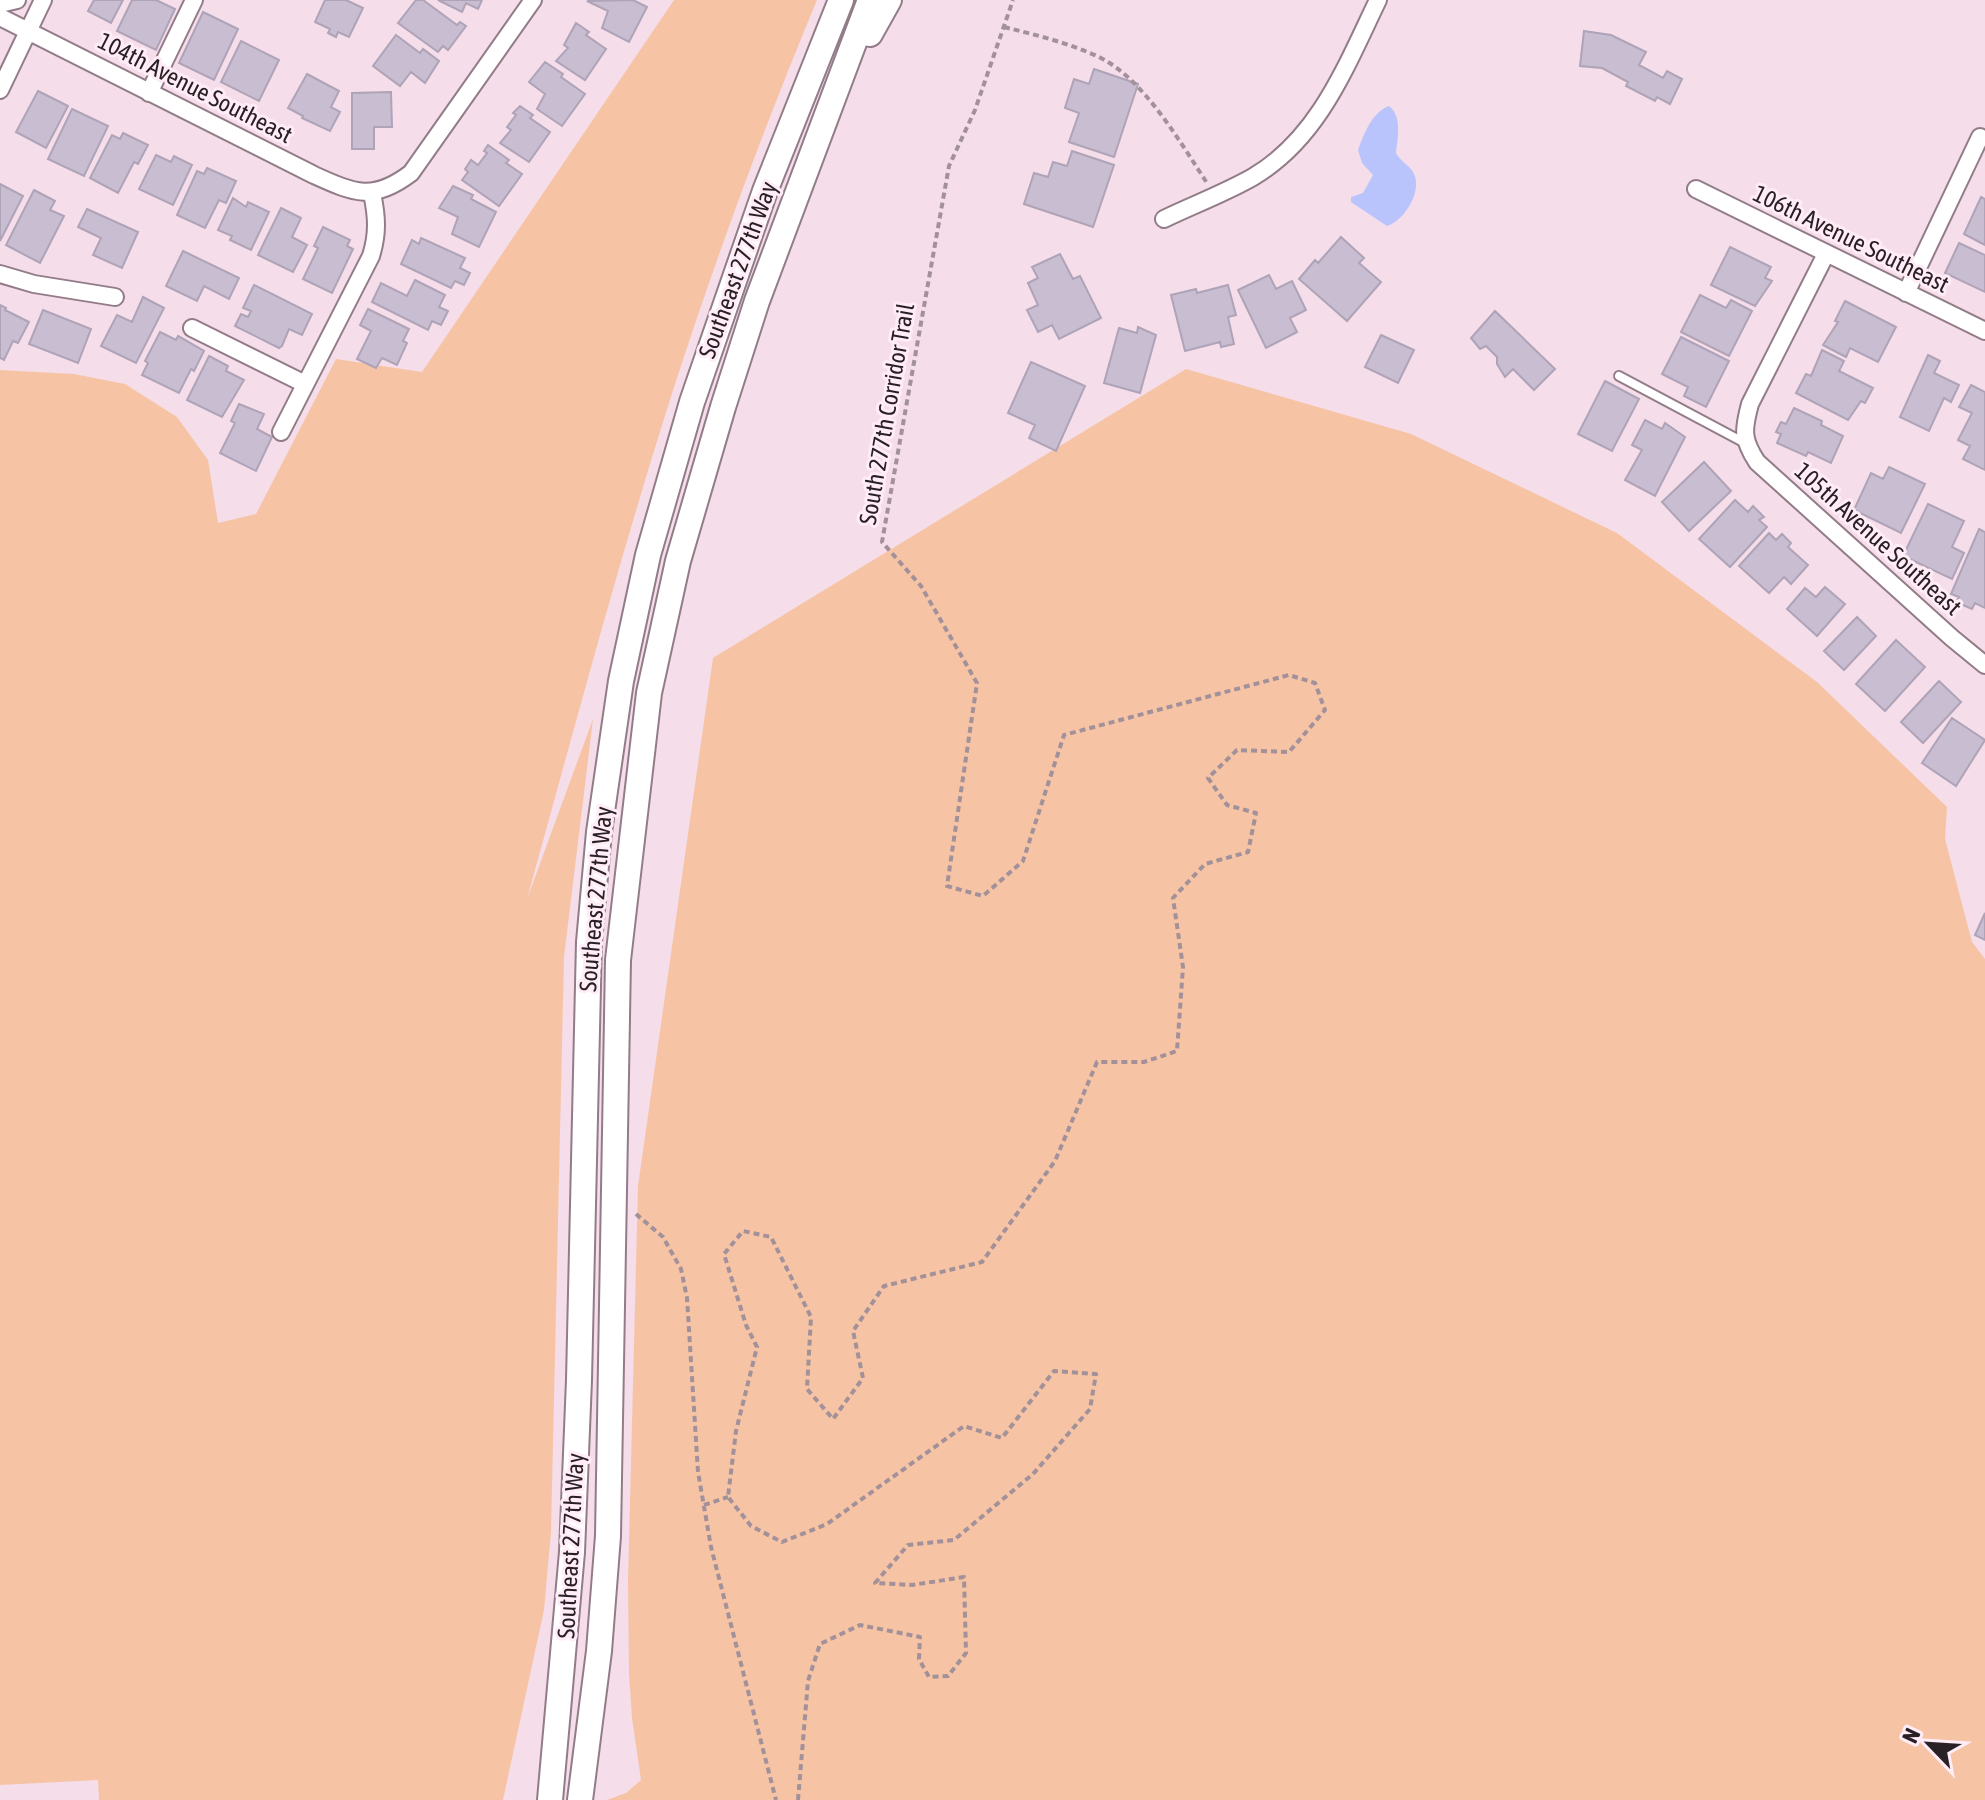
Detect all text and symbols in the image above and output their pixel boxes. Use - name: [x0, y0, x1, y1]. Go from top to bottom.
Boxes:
- street label: 104th Avenue Southeast: [94, 27, 297, 148]
- street label: Southeast 277th Way: [693, 178, 782, 362]
- street label: 106th Avenue Southeast: [1749, 179, 1954, 298]
- street label: South 277th Corridor Trail: [854, 301, 919, 527]
- street label: 105th Avenue Southeast: [1790, 457, 1967, 620]
- street label: Southeast 277th Way: [574, 805, 617, 993]
- street label: Southeast 277th Way: [552, 1452, 589, 1639]
- north arrow: [1889, 1704, 1969, 1784]
- text: N: [1896, 1724, 1925, 1747]

